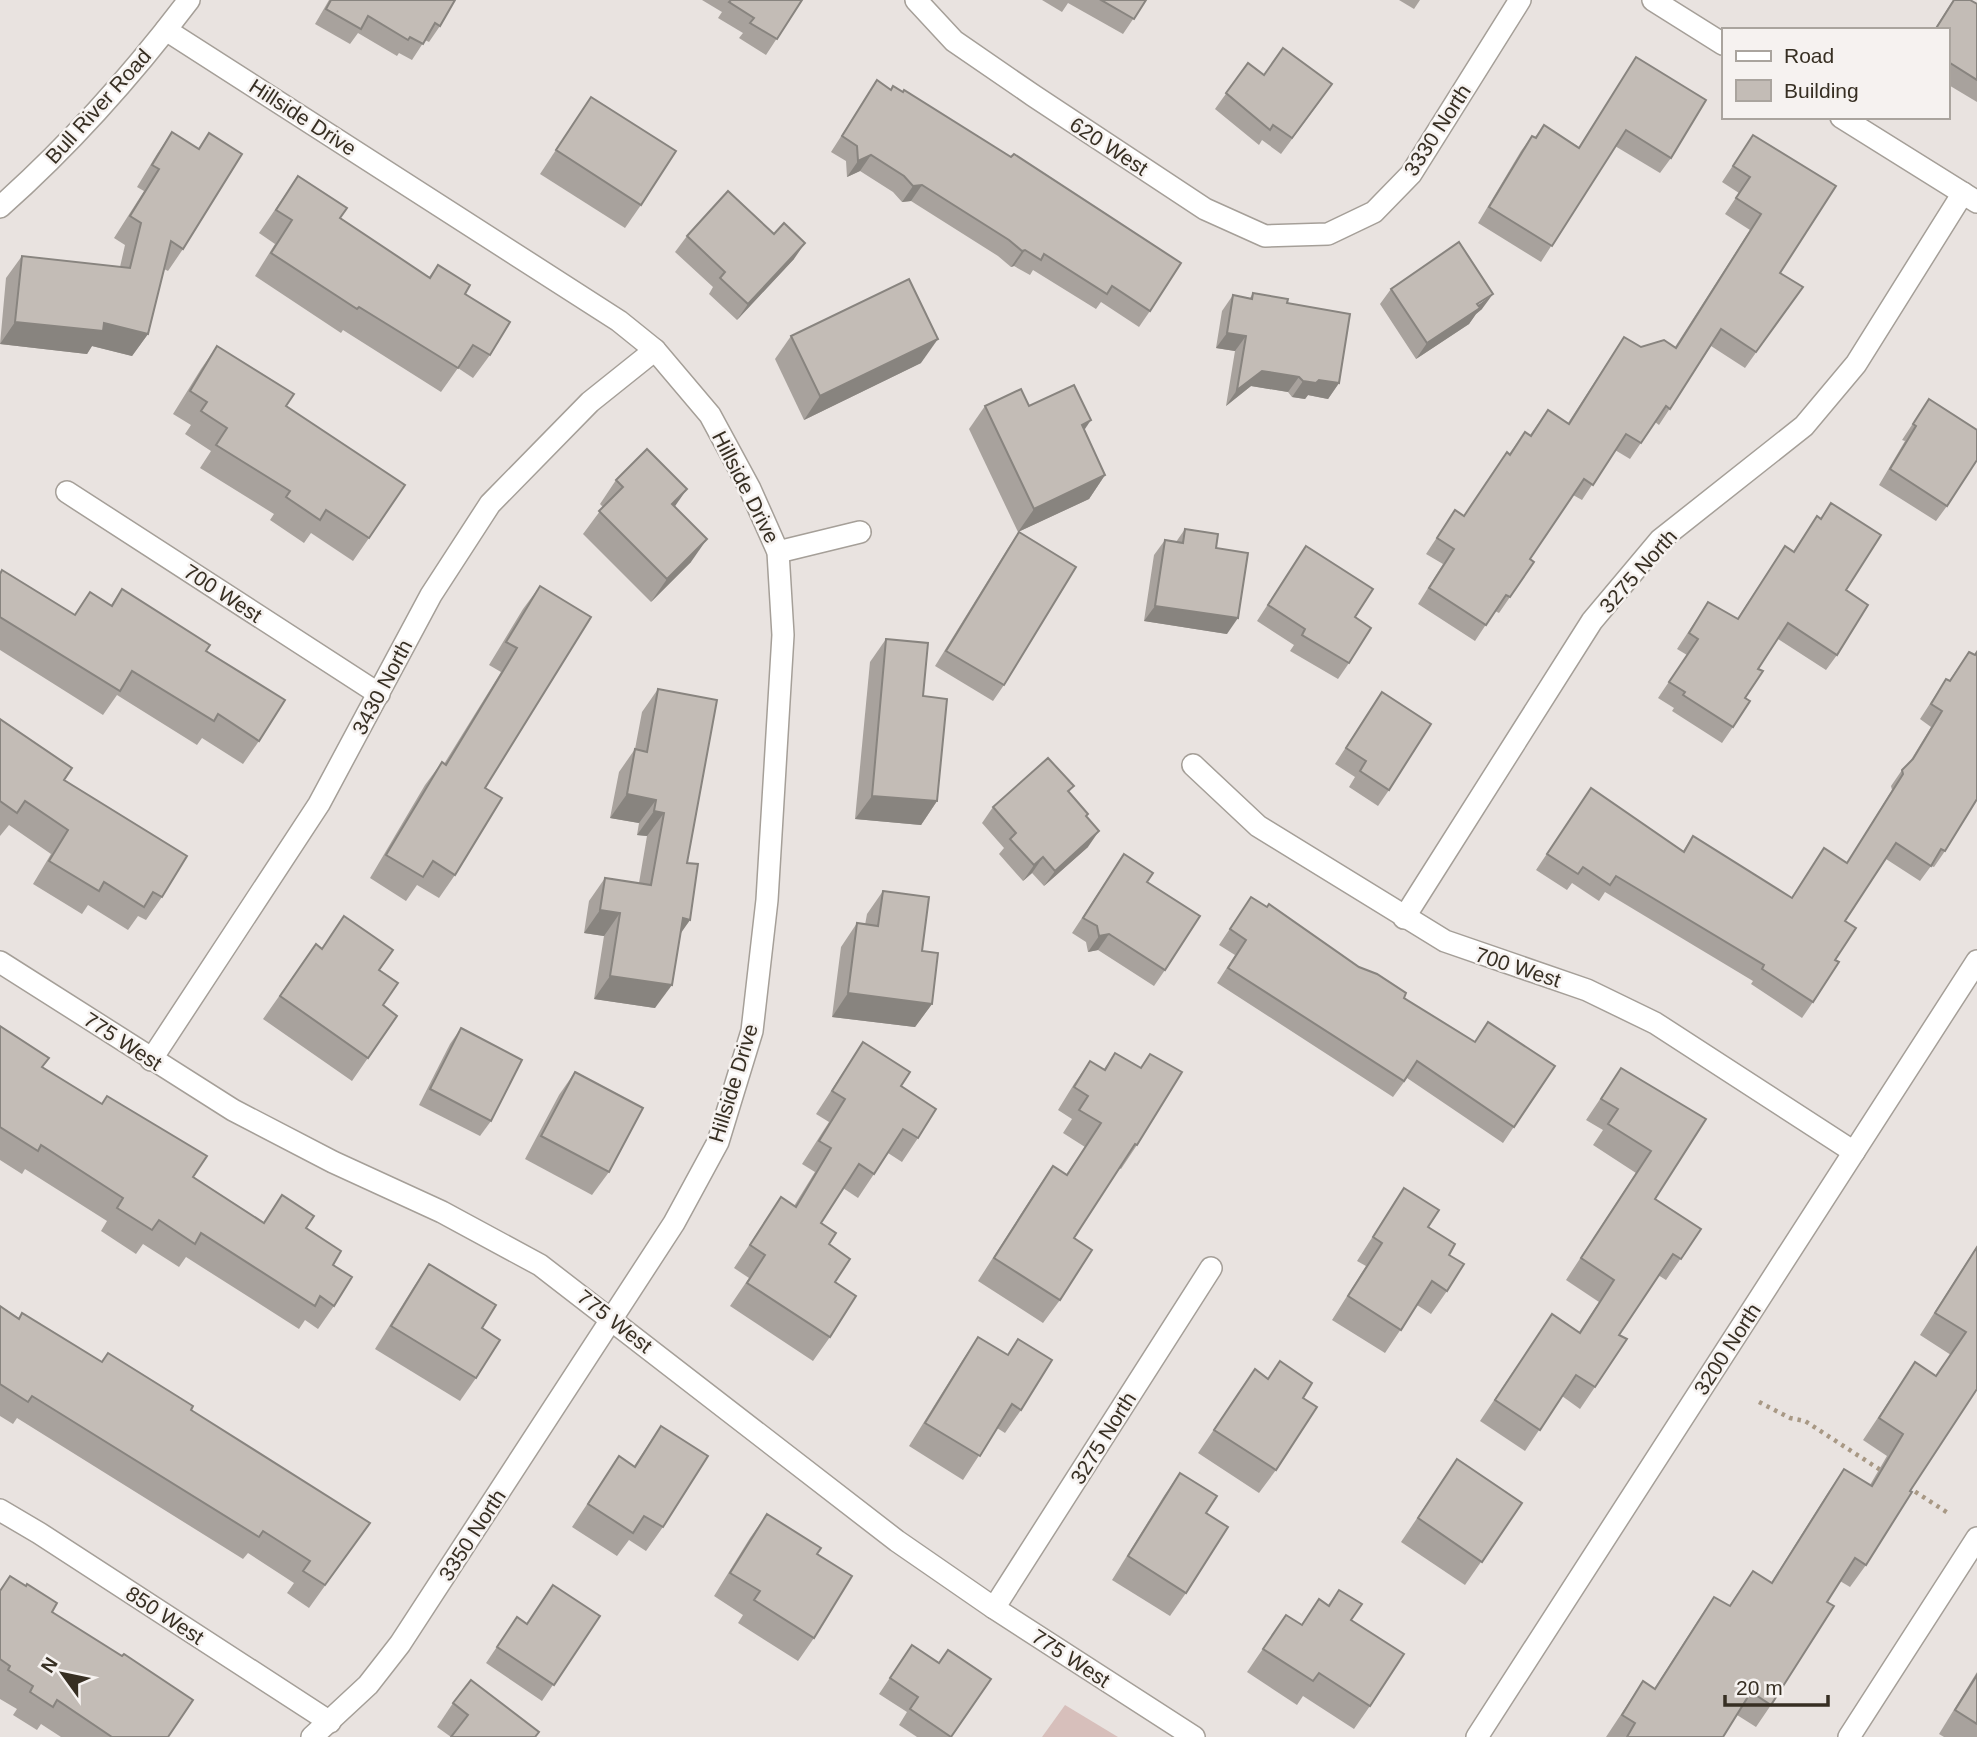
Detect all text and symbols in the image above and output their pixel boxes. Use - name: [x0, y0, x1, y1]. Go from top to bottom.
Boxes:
- legend: [1722, 28, 1949, 119]
- street label: Bull River Road: [41, 44, 155, 168]
- text: Road: [1784, 44, 1834, 67]
- street label: Hillside Drive: [245, 74, 361, 160]
- text: Building: [1784, 79, 1859, 102]
- street label: 3330 North: [1399, 80, 1475, 180]
- street label: 620 West: [1066, 112, 1152, 180]
- street label: Hillside Drive: [708, 427, 784, 547]
- street label: 3275 North: [1595, 525, 1681, 617]
- street label: 700 West: [180, 559, 266, 627]
- street label: 3430 North: [347, 636, 417, 738]
- street label: 700 West: [1472, 942, 1564, 992]
- street label: 775 West: [80, 1007, 166, 1075]
- street label: Hillside Drive: [704, 1021, 762, 1145]
- street label: 775 West: [573, 1285, 657, 1357]
- street label: 3200 North: [1689, 1299, 1765, 1399]
- street label: 3275 North: [1066, 1388, 1140, 1488]
- street label: 3350 North: [434, 1485, 510, 1585]
- street label: 850 West: [122, 1581, 208, 1649]
- street label: 775 West: [1028, 1624, 1114, 1692]
- north arrow: [28, 1639, 98, 1709]
- text: N: [37, 1654, 62, 1676]
- scale bar: [1725, 1664, 1828, 1708]
- text: 20 m: [1736, 1676, 1783, 1699]

